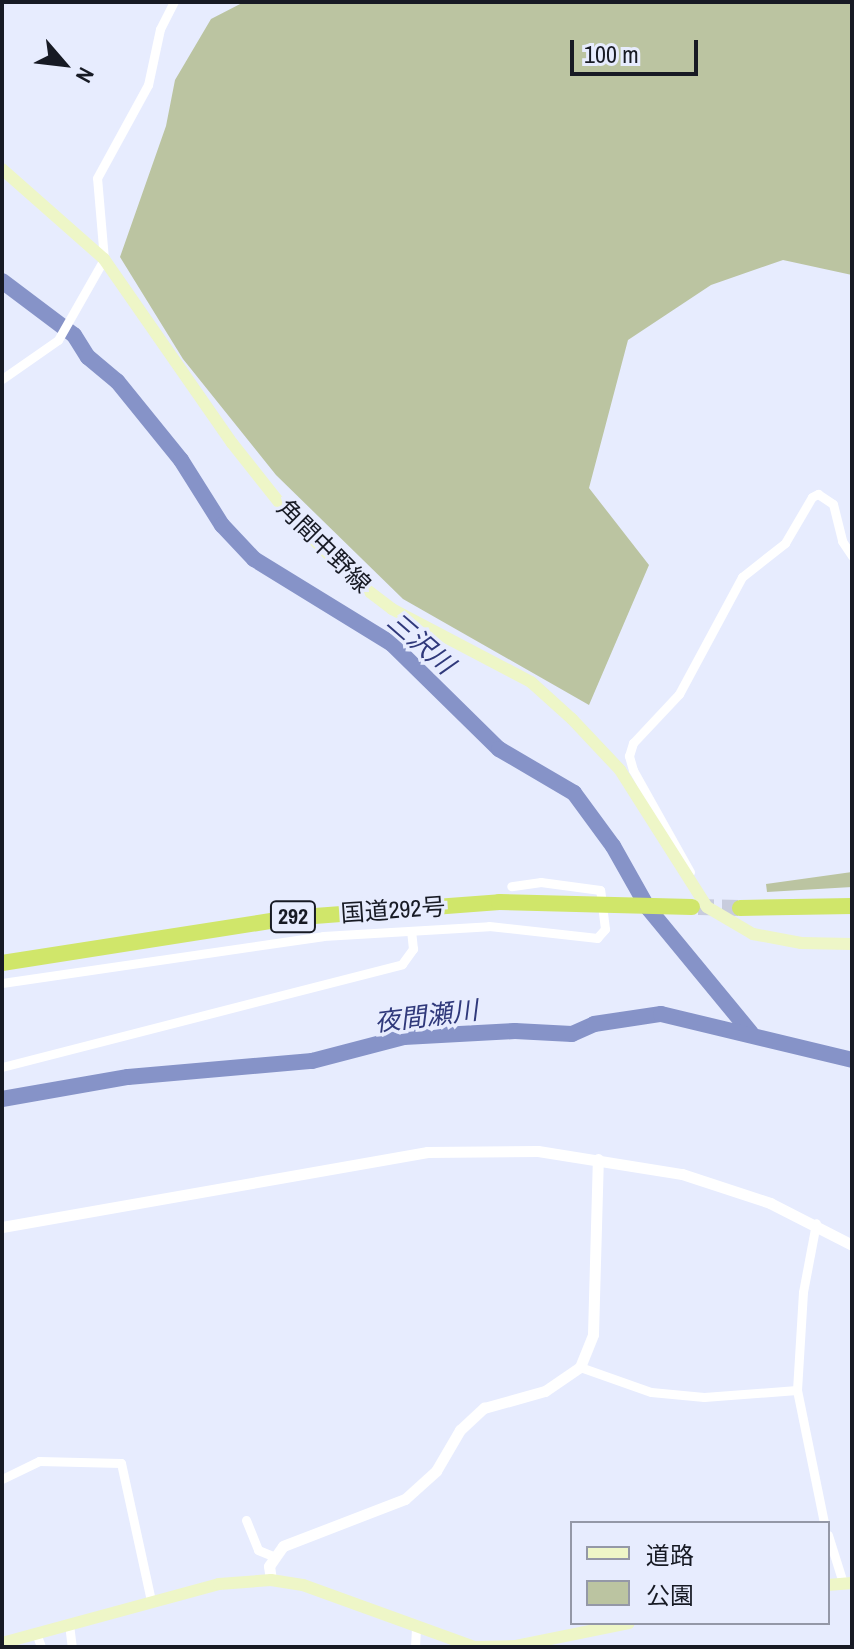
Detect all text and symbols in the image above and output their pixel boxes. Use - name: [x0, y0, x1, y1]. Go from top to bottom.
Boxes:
- north arrow: [24, 24, 104, 104]
- scale bar: [574, 24, 702, 74]
- text: 100 m: [584, 38, 639, 70]
- text: N: [69, 62, 101, 88]
- street label: 角間中野線: [271, 493, 377, 599]
- water label: 三沢川: [381, 606, 461, 680]
- street label: 国道292号: [340, 892, 446, 928]
- road number: 292: [269, 899, 317, 935]
- water label: 夜間瀬川: [372, 994, 480, 1038]
- legend: [570, 1521, 830, 1625]
- text: 道路: [646, 1539, 694, 1571]
- text: 公園: [646, 1579, 694, 1611]

